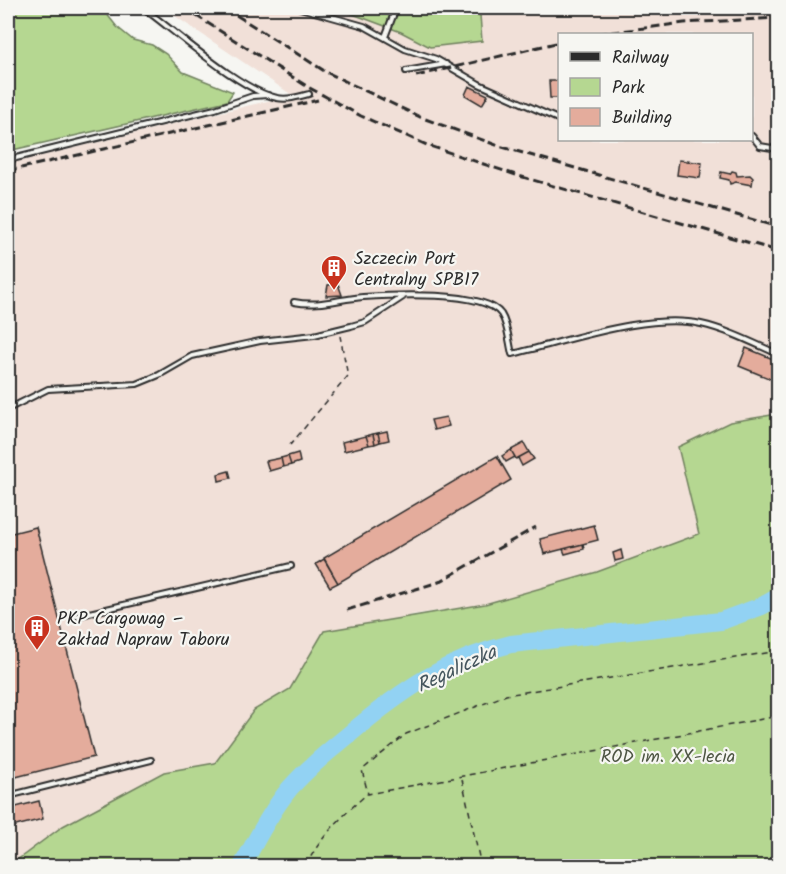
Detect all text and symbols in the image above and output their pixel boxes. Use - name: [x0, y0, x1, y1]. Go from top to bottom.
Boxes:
- legend: [558, 33, 753, 141]
- text: Railway: [612, 44, 669, 73]
- text: Park: [612, 74, 645, 103]
- text: Building: [612, 104, 672, 133]
- place label: Szczecin Port Centralny SPB17: [354, 245, 479, 295]
- building icon: Szczecin Port Centralny SPB17: [319, 253, 349, 291]
- place label: PKP Cargowag – Zakład Napraw Taboru: [57, 605, 230, 655]
- building icon: PKP Cargowag – Zakład Napraw Taboru: [22, 613, 52, 651]
- water label: Regaliczka: [411, 637, 504, 702]
- park label: ROD im. XX-lecia: [601, 743, 735, 772]

